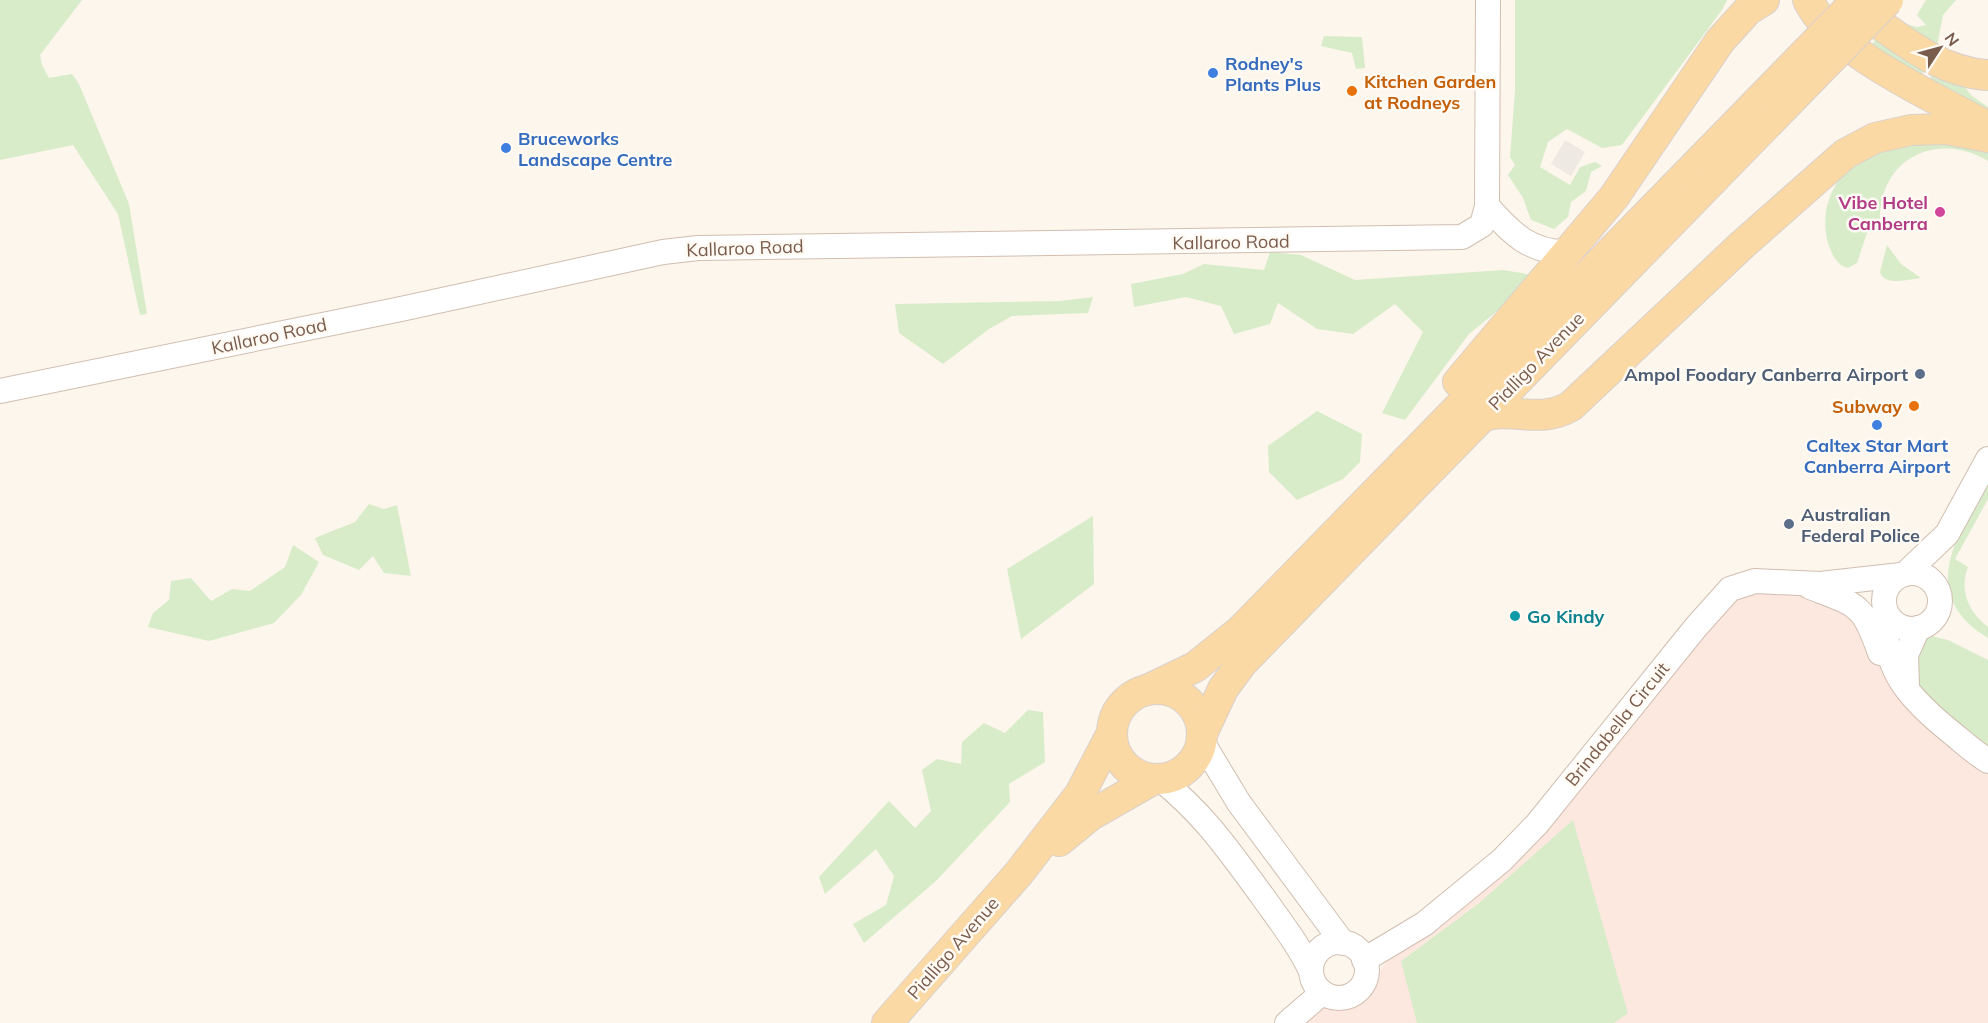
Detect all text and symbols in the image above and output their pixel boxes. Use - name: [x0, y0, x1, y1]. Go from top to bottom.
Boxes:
- north arrow: [1910, 18, 1970, 78]
- text: N: [1940, 28, 1964, 50]
- place label: Rodney's Plants Plus: [1225, 52, 1321, 96]
- marker: Rodney's Plants Plus: [1206, 66, 1220, 80]
- place label: Kitchen Garden at Rodneys: [1364, 70, 1496, 114]
- marker: Kitchen Garden at Rodneys: [1345, 84, 1359, 98]
- place label: Bruceworks Landscape Centre: [518, 127, 673, 171]
- marker: Bruceworks Landscape Centre: [499, 141, 513, 155]
- place label: Vibe Hotel Canberra: [1838, 191, 1928, 235]
- marker: Vibe Hotel Canberra: [1933, 205, 1947, 219]
- street label: Kallaroo Road: [1172, 229, 1290, 255]
- street label: Kallaroo Road: [686, 234, 804, 262]
- street label: Pialligo Avenue: [1483, 307, 1589, 415]
- street label: Kallaroo Road: [209, 313, 329, 359]
- place label: Ampol Foodary Canberra Airport: [1624, 363, 1908, 386]
- marker: Ampol Foodary Canberra Airport: [1913, 367, 1927, 381]
- place label: Subway: [1832, 395, 1902, 418]
- marker: Subway: [1907, 399, 1921, 413]
- marker: Caltex Star Mart Canberra Airport: [1870, 418, 1884, 432]
- place label: Caltex Star Mart Canberra Airport: [1804, 434, 1951, 478]
- place label: Australian Federal Police: [1801, 503, 1920, 547]
- marker: Australian Federal Police: [1782, 517, 1796, 531]
- place label: Go Kindy: [1527, 605, 1605, 628]
- marker: Go Kindy: [1508, 609, 1522, 623]
- street label: Brindabella Circuit: [1560, 657, 1674, 791]
- street label: Pialligo Avenue: [902, 892, 1004, 1004]

